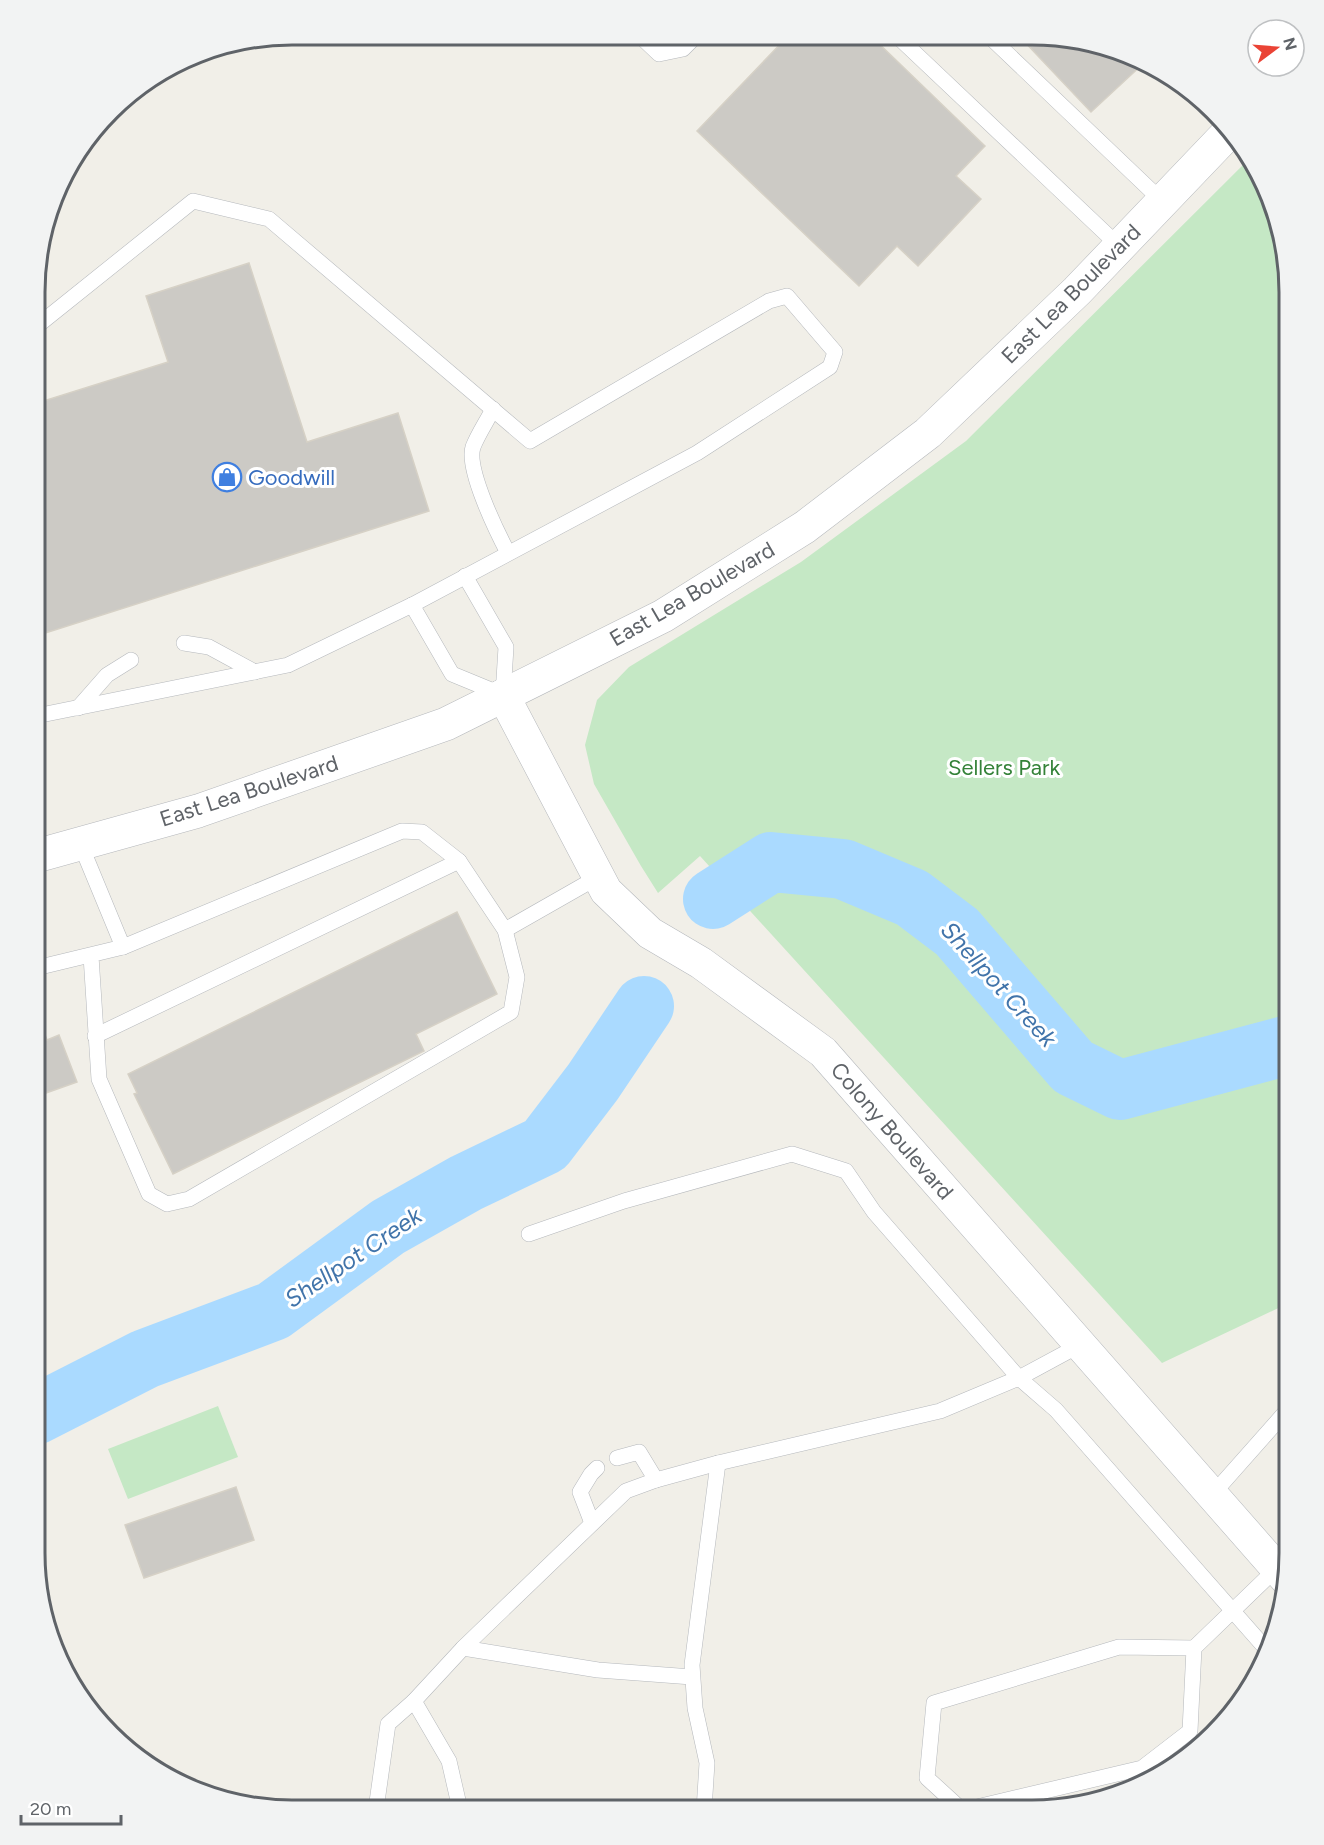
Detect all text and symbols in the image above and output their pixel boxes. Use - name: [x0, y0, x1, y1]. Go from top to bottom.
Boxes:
- north arrow: [1246, 18, 1306, 78]
- text: N: [1279, 35, 1301, 53]
- street label: East Lea Boulevard: [996, 219, 1146, 369]
- shop icon: Goodwill: [211, 461, 243, 493]
- place label: Goodwill: [248, 464, 335, 491]
- street label: East Lea Boulevard: [605, 536, 779, 652]
- street label: East Lea Boulevard: [156, 749, 342, 833]
- park label: Sellers Park: [948, 754, 1060, 781]
- water label: Shellpot Creek: [935, 915, 1064, 1054]
- street label: Colony Boulevard: [825, 1057, 959, 1205]
- water label: Shellpot Creek: [279, 1200, 428, 1313]
- scale bar: [21, 1788, 122, 1826]
- text: 20 m: [30, 1798, 71, 1820]

